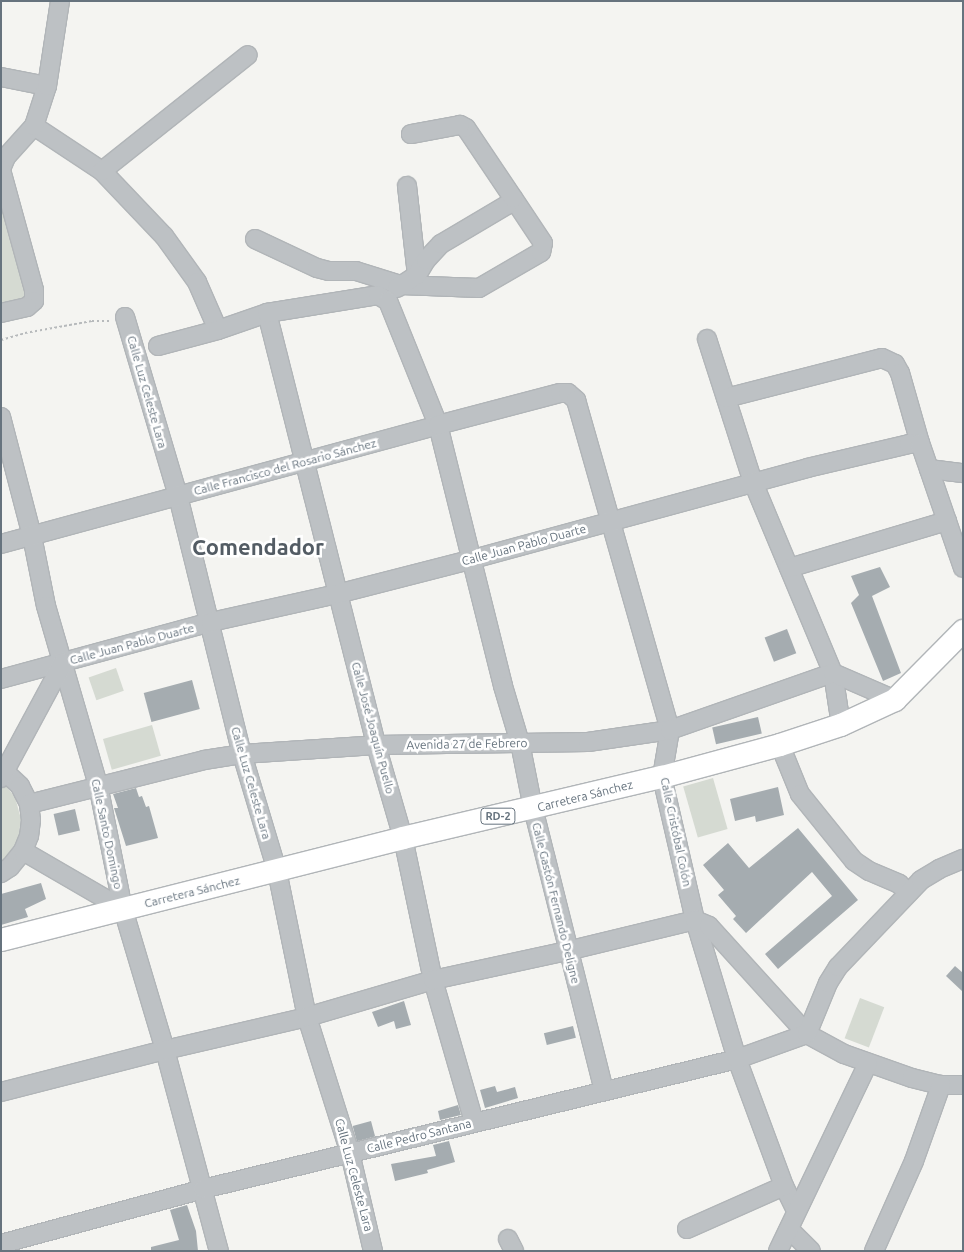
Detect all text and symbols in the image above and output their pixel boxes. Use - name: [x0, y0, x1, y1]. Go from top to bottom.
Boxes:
- street label: Calle Luz Celeste Lara: [124, 334, 170, 450]
- street label: Calle Francisco del Rosario Sánchez: [192, 436, 378, 498]
- street label: Calle Juan Pablo Duarte: [460, 521, 588, 569]
- district label: Comendador: [192, 534, 324, 560]
- street label: Calle Juan Pablo Duarte: [68, 620, 196, 668]
- street label: Calle José Joaquín Puello: [348, 660, 398, 796]
- street label: Calle Luz Celeste Lara: [228, 725, 274, 841]
- street label: Avenida 27 de Febrero: [406, 736, 528, 752]
- street label: Calle Cristóbal Colón: [657, 776, 695, 888]
- street label: Calle Santo Domingo: [88, 777, 126, 891]
- street label: Carretera Sánchez: [536, 777, 634, 815]
- road number: RD-2: [479, 808, 517, 824]
- street label: Calle Gastón Fernando Deligne: [529, 821, 583, 985]
- street label: Carretera Sánchez: [143, 873, 241, 911]
- street label: Calle Pedro Santana: [365, 1116, 473, 1156]
- street label: Calle Luz Celeste Lara: [332, 1117, 376, 1233]

